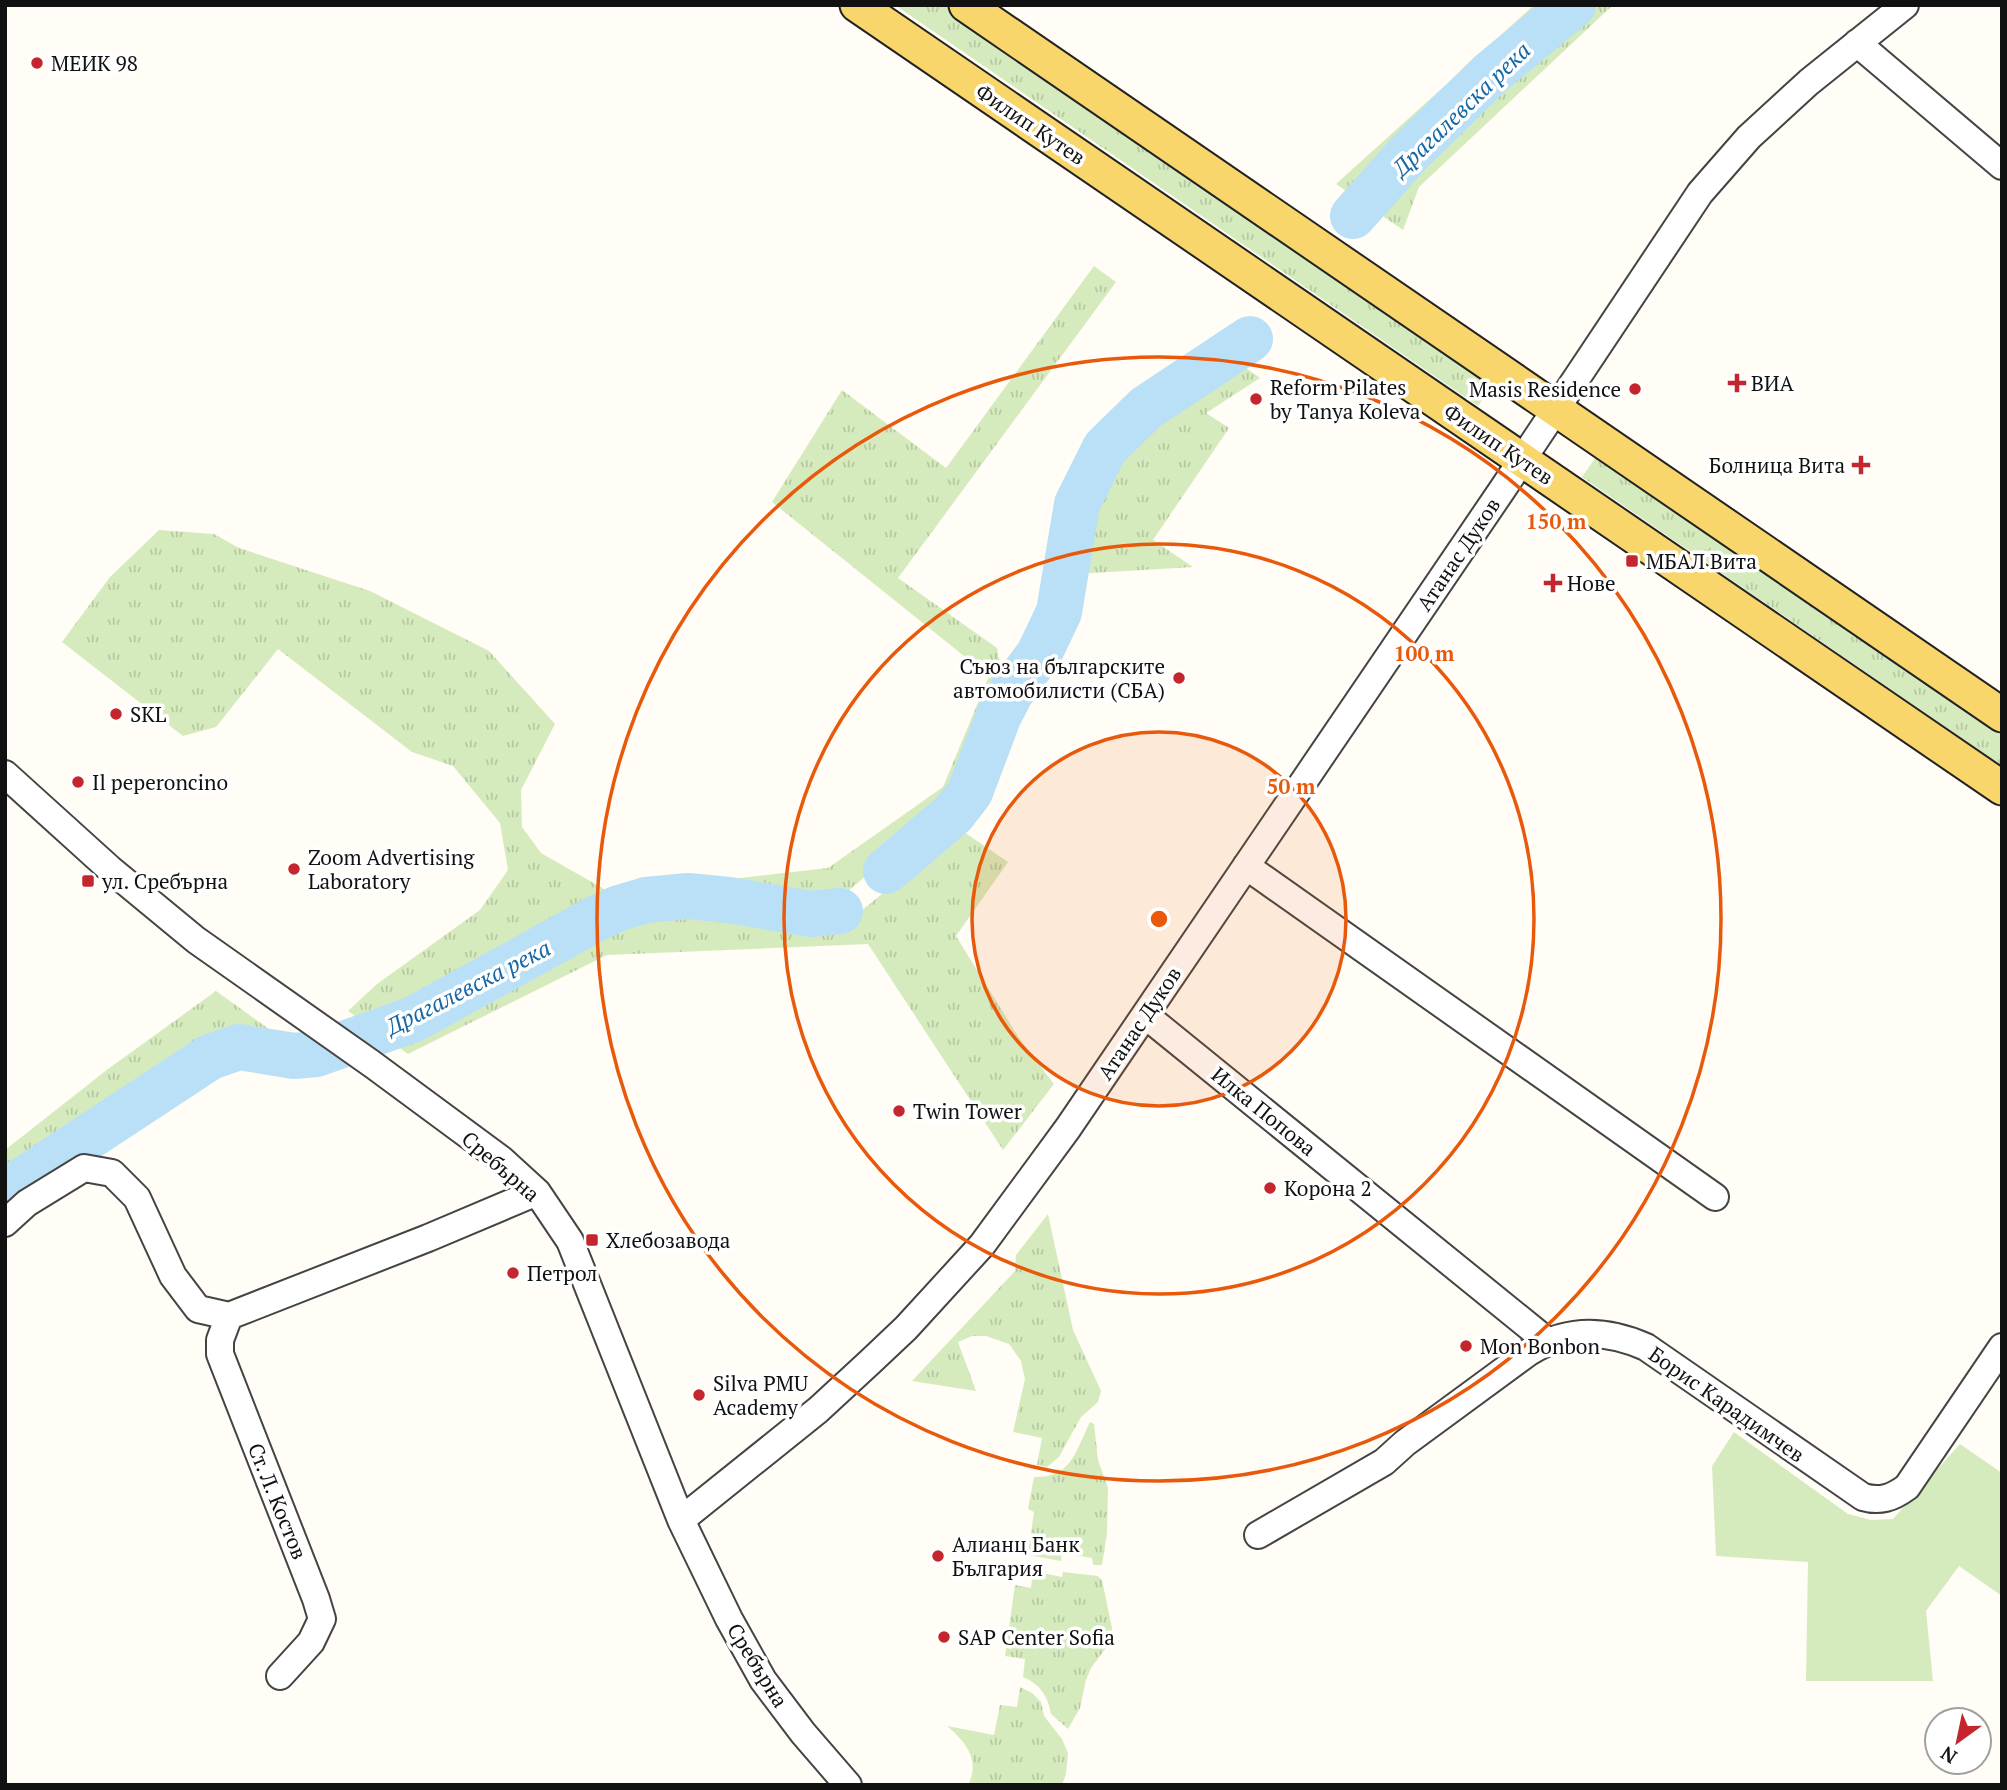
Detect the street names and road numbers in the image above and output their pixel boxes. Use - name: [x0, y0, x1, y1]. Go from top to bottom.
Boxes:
- street label: Филип Кутев: [971, 77, 1091, 171]
- street label: Филип Кутев: [1439, 397, 1559, 491]
- street label: Атанас Дуков: [1410, 492, 1506, 616]
- street label: Атанас Дуков: [1091, 961, 1187, 1085]
- street label: Илка Попова: [1206, 1060, 1322, 1162]
- street label: Сребърна: [456, 1124, 546, 1208]
- street label: Борис Карадимчев: [1644, 1340, 1810, 1468]
- street label: Ст. Л. Костов: [242, 1439, 314, 1563]
- street label: Сребърна: [721, 1618, 795, 1713]

